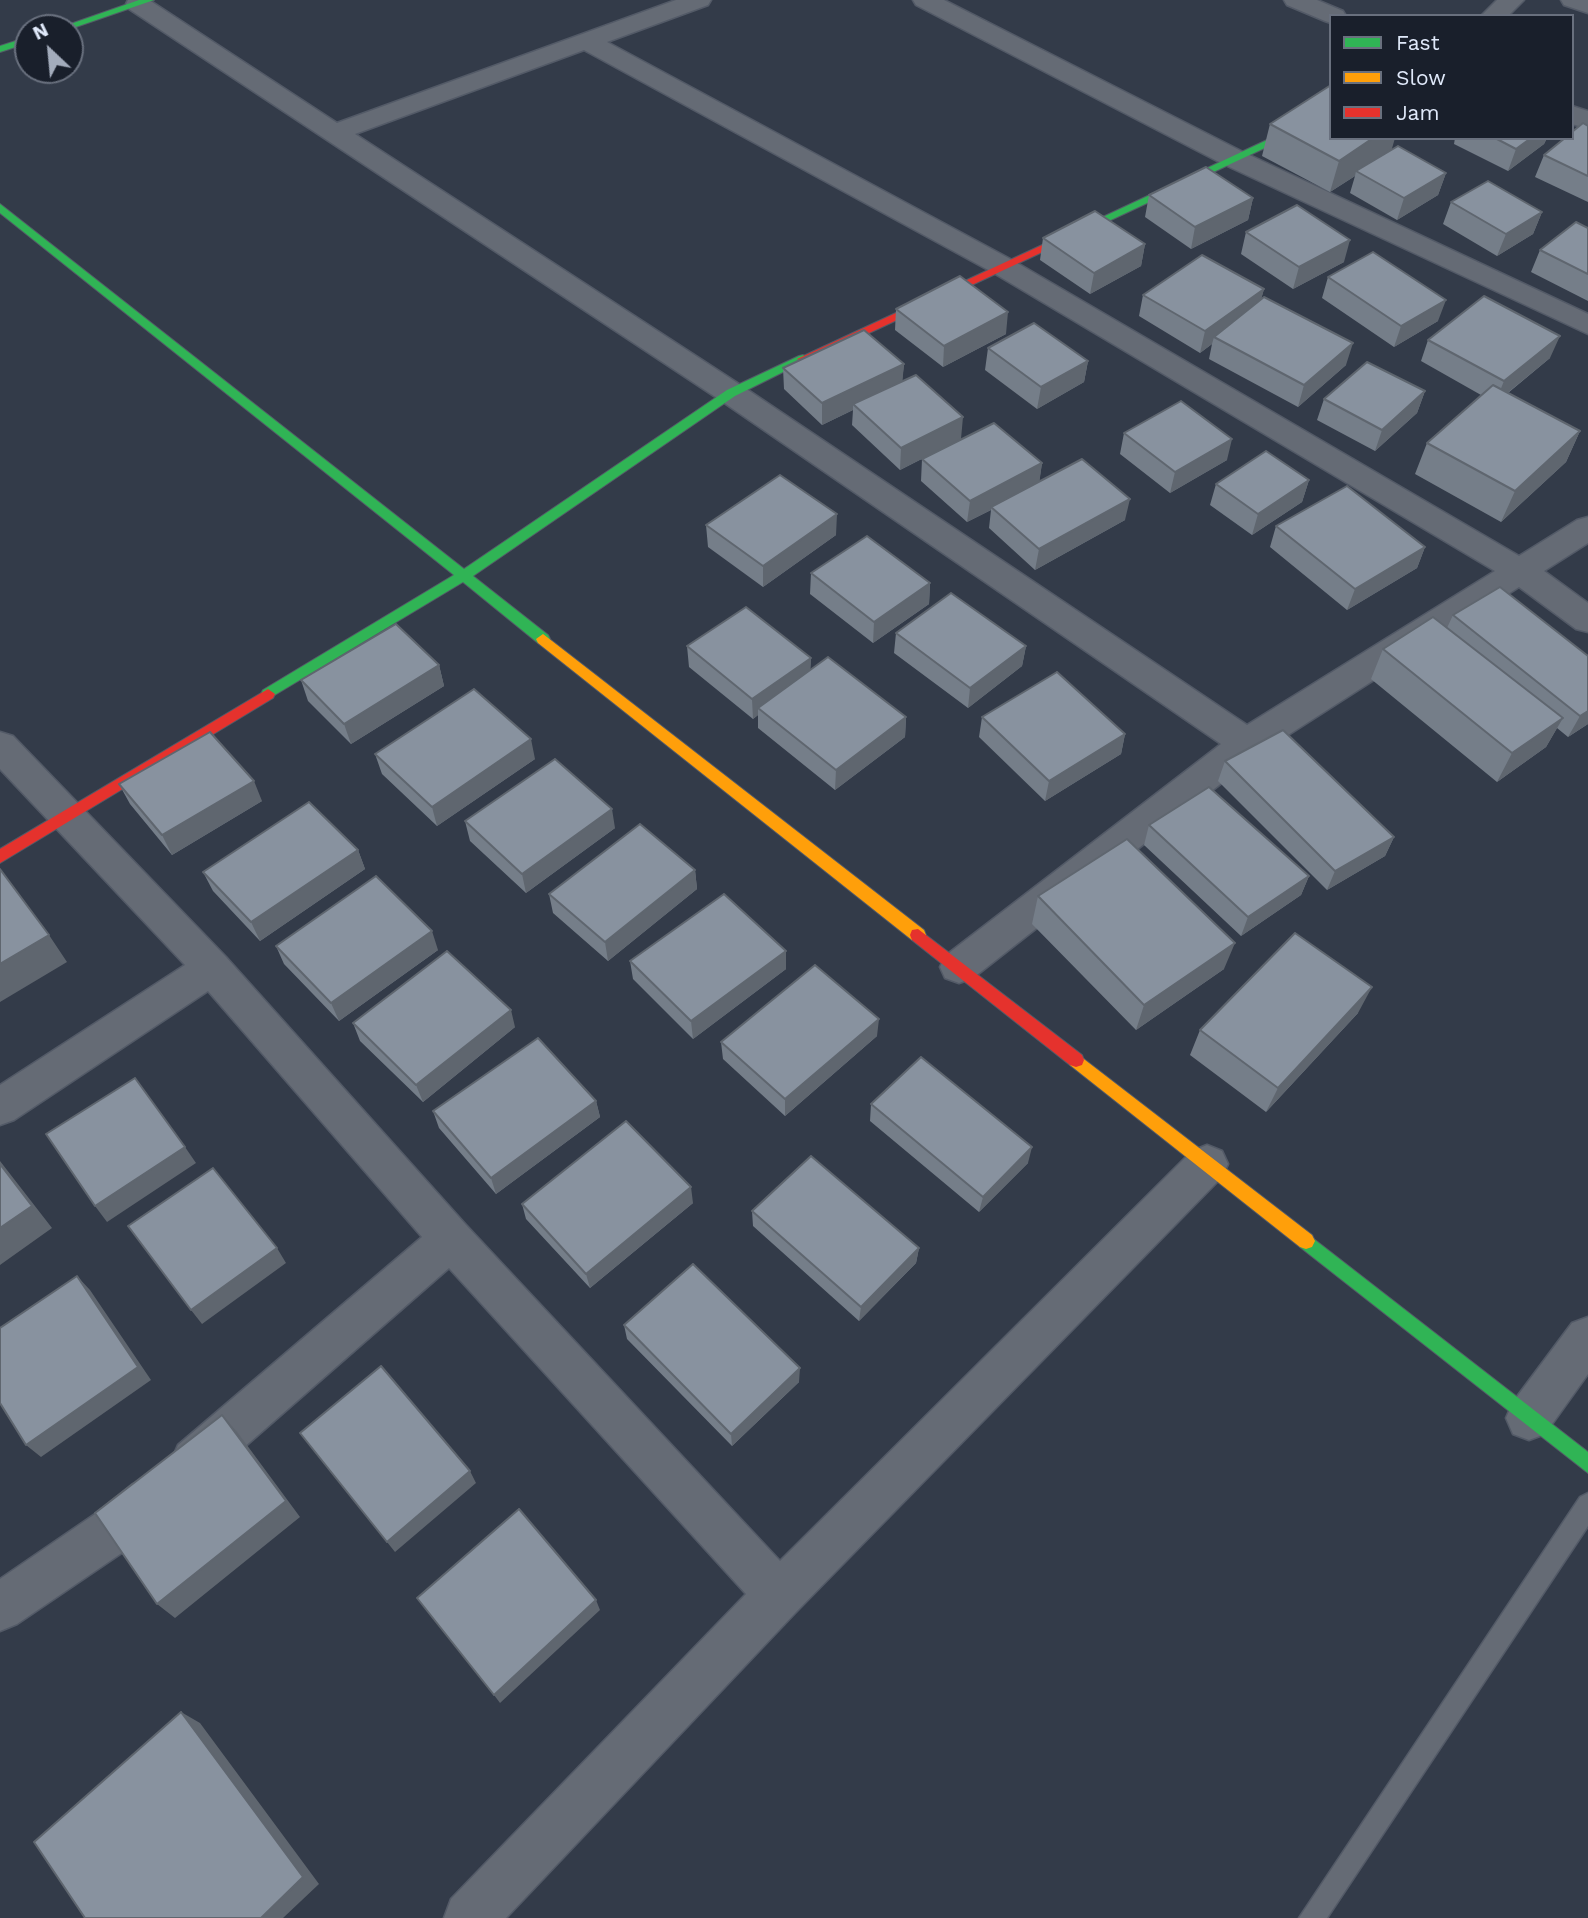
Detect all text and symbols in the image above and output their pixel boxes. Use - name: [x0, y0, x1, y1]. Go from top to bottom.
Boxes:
- north arrow: [14, 14, 84, 84]
- legend: [1329, 14, 1574, 140]
- text: N: [29, 18, 52, 45]
- text: Fast: [1396, 30, 1440, 55]
- text: Slow: [1396, 65, 1446, 90]
- text: Jam: [1396, 100, 1439, 125]

